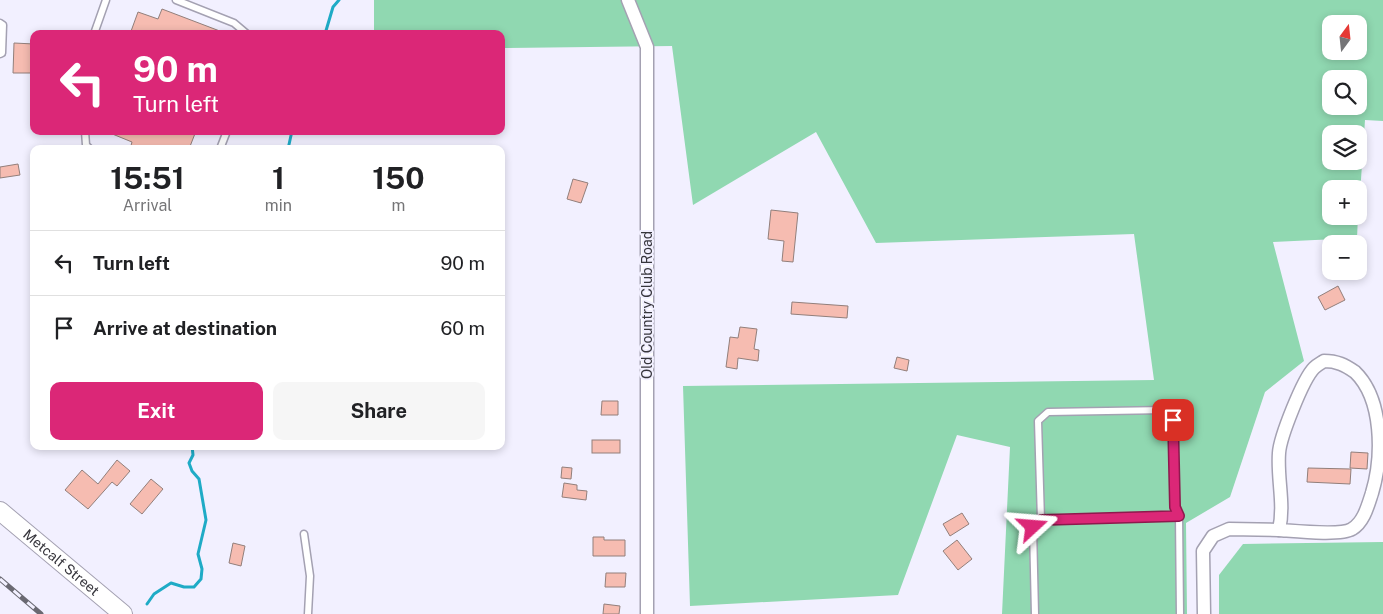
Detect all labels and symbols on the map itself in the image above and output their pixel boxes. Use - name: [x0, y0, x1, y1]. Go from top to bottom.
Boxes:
- north arrow: [1322, 15, 1368, 60]
- street label: Old Country Club Road: [639, 231, 655, 379]
- pin: [1152, 399, 1194, 441]
- position arrow: [1006, 500, 1058, 552]
- street label: Metcalf Street: [20, 526, 103, 599]

